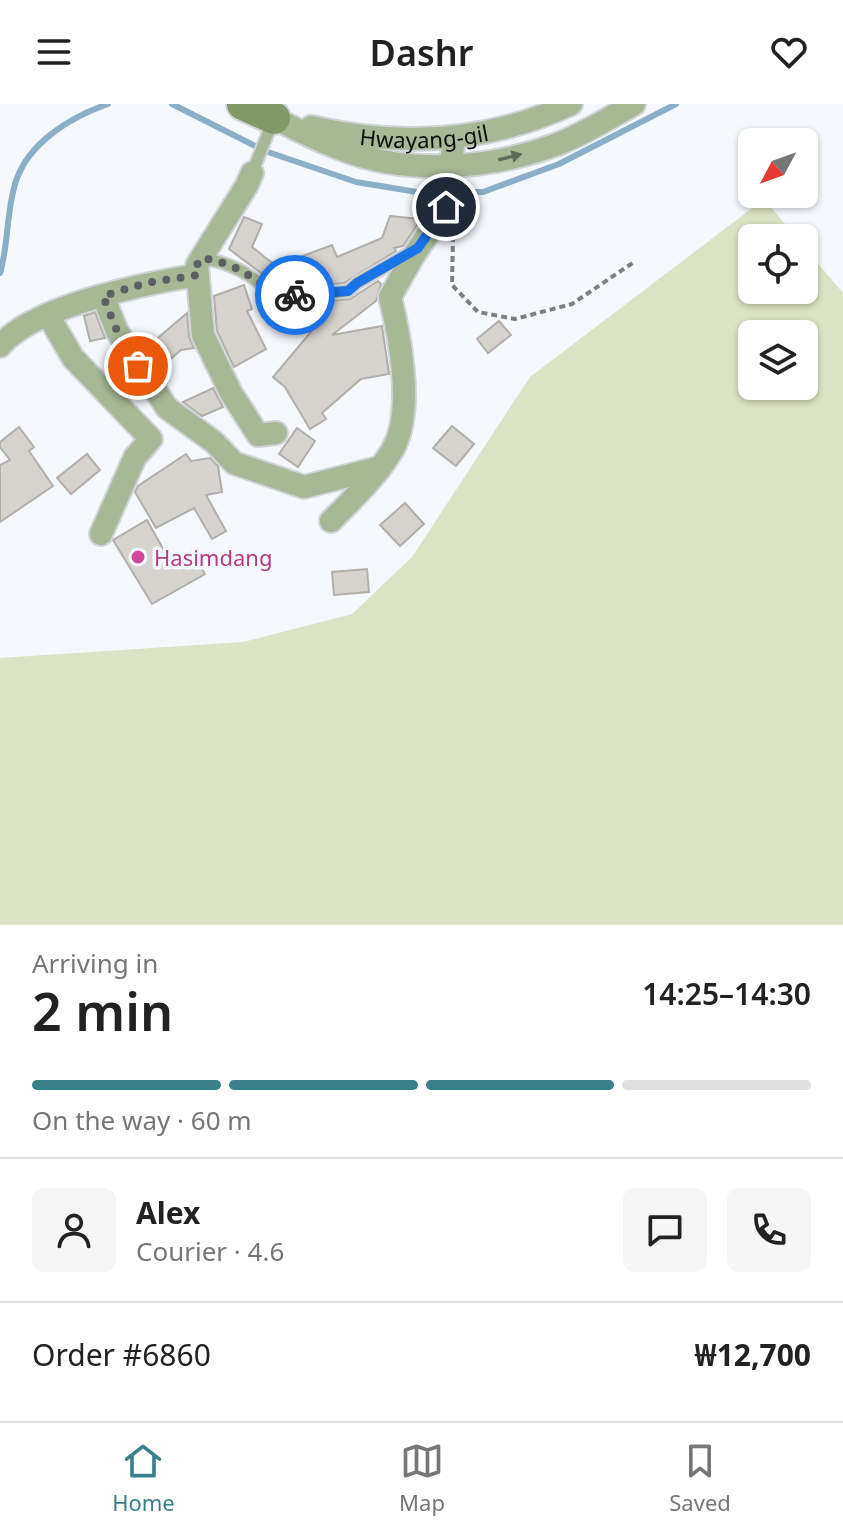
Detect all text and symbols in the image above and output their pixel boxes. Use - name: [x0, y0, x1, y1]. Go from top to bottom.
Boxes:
- text: Dashr: [370, 28, 473, 77]
- icon: menu: [32, 30, 76, 74]
- icon: heart: [767, 30, 811, 74]
- street label: Hwayang-gil: [358, 117, 491, 154]
- north arrow: [738, 128, 818, 208]
- map controls: [738, 128, 818, 400]
- one-way arrow: [498, 151, 523, 163]
- pin: [412, 173, 480, 241]
- icon: home: [424, 185, 468, 229]
- button: locate: [738, 224, 818, 304]
- courier: [255, 255, 335, 335]
- icon: bike: [273, 273, 317, 317]
- button: layers: [738, 320, 818, 400]
- pin: [104, 332, 172, 400]
- icon: bag: [116, 344, 160, 388]
- place label: Hasimdang: [154, 542, 272, 572]
- marker: Hasimdang: [129, 548, 147, 566]
- text: Arriving in: [32, 945, 158, 981]
- text: 14:25–14:30: [642, 973, 811, 1014]
- text: 2 min: [32, 975, 173, 1046]
- text: On the way · 60 m: [32, 1102, 252, 1138]
- button: person: [32, 1188, 116, 1272]
- button: chat: [623, 1188, 707, 1272]
- button: phone: [727, 1188, 811, 1272]
- text: Alex: [136, 1192, 200, 1233]
- text: Courier · 4.6: [136, 1233, 284, 1269]
- text: Order #6860: [32, 1334, 211, 1375]
- text: ₩12,700: [695, 1334, 811, 1375]
- tab: Home: [112, 1439, 175, 1517]
- tab: Map: [399, 1439, 445, 1517]
- tab: Saved: [669, 1439, 731, 1517]

